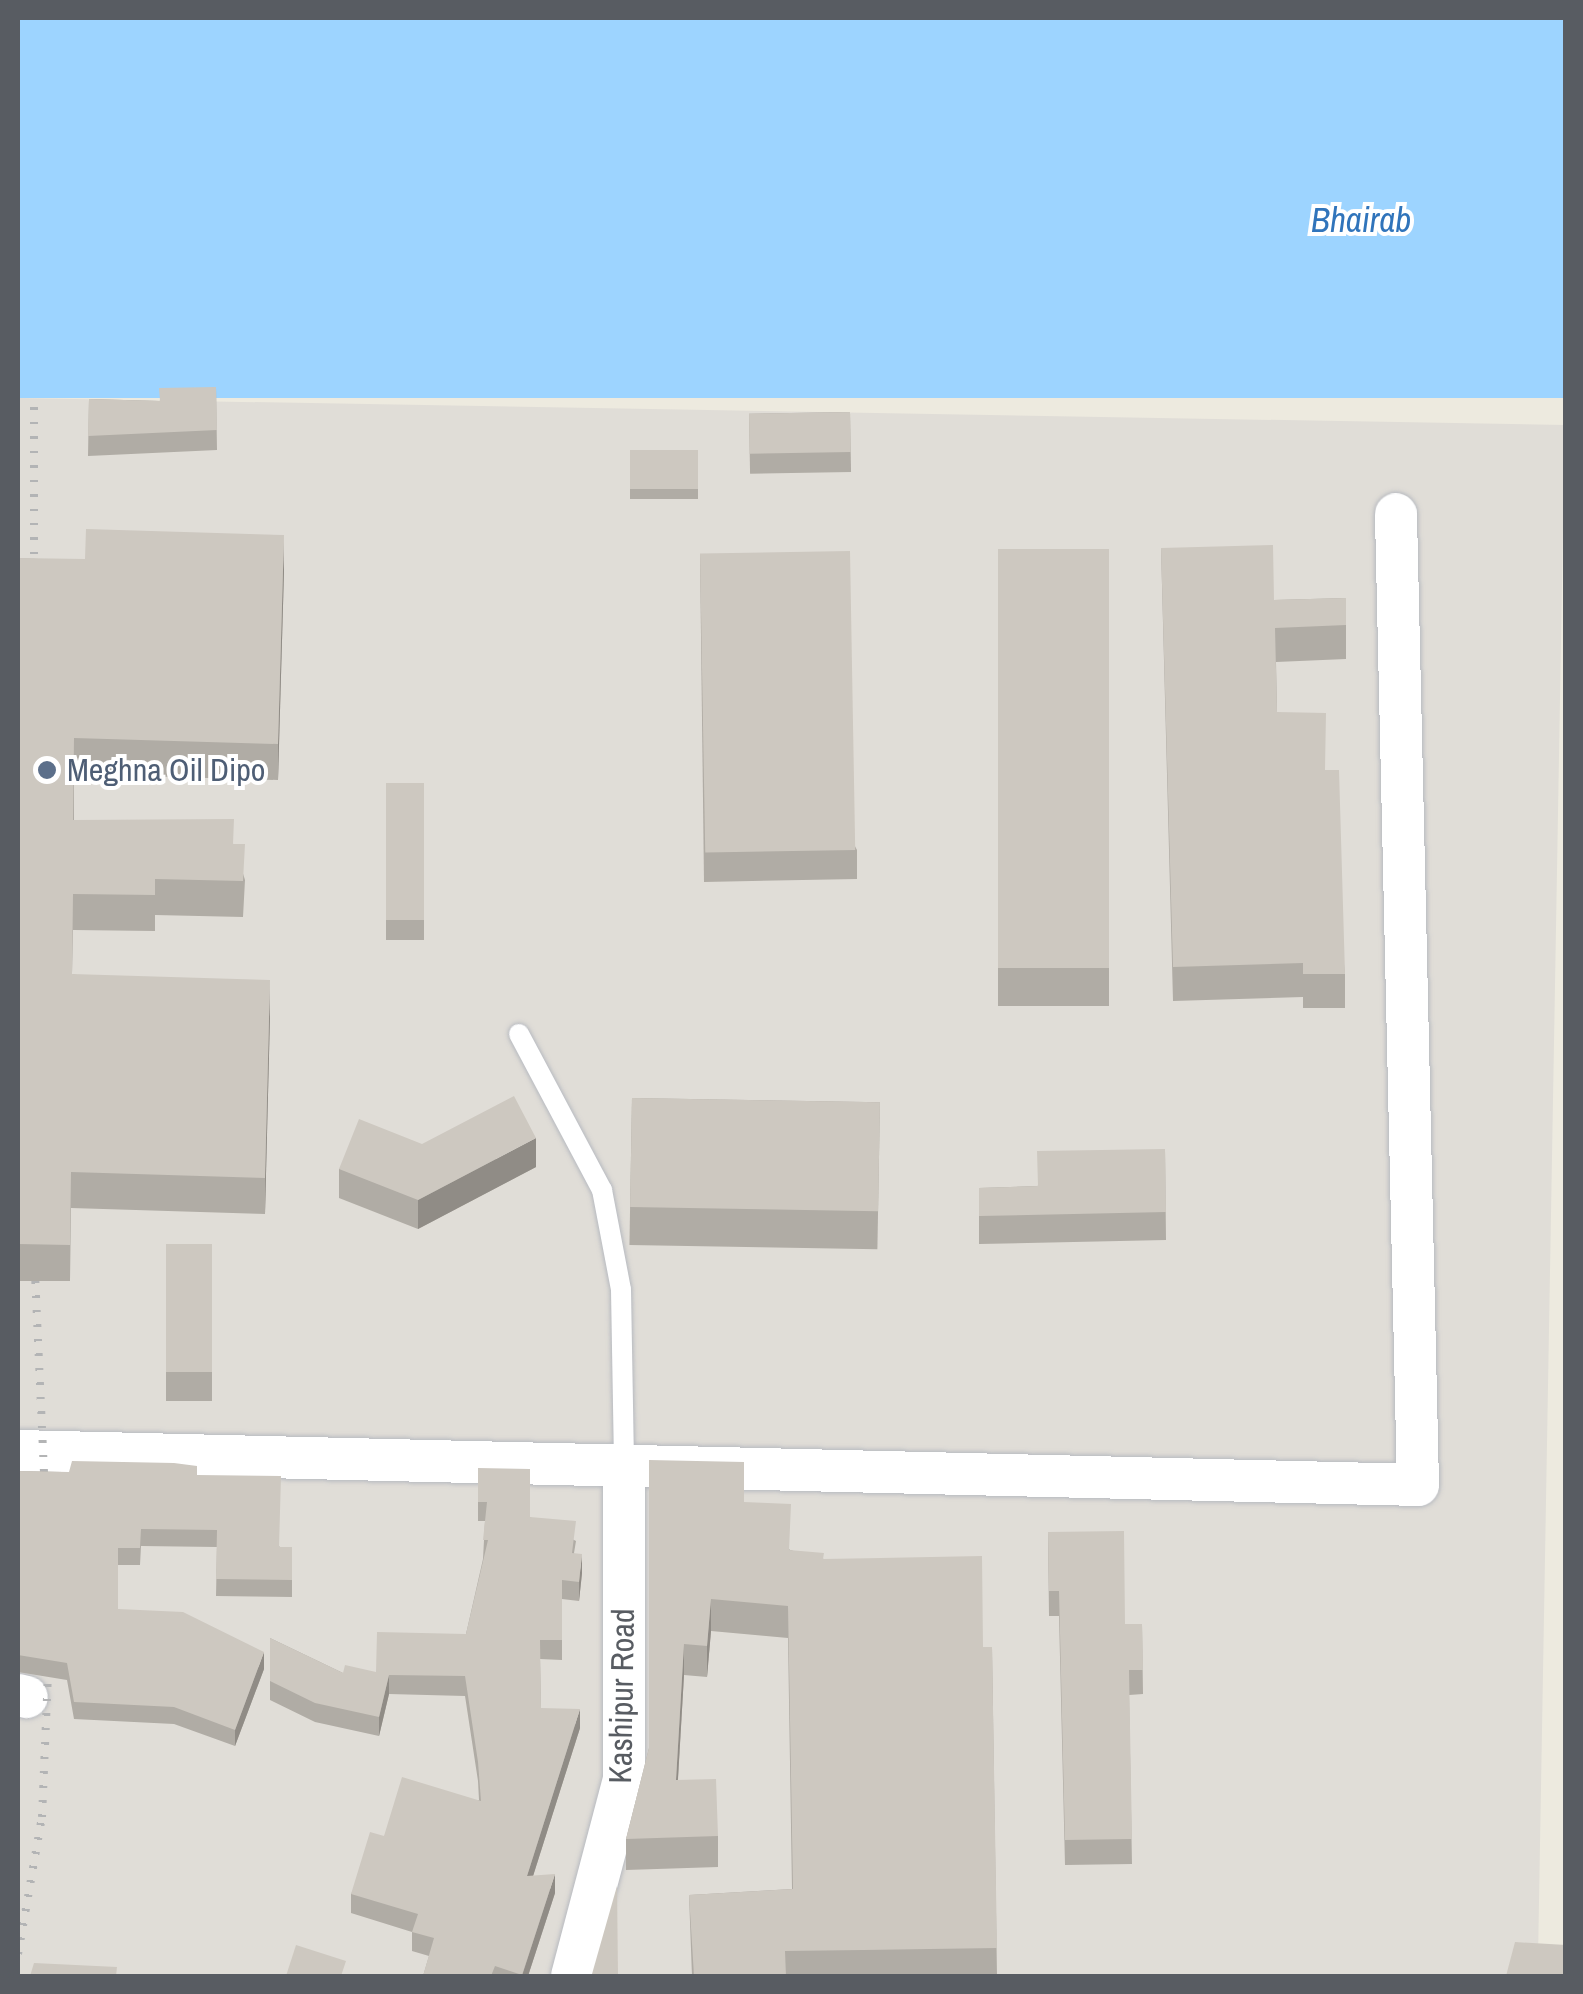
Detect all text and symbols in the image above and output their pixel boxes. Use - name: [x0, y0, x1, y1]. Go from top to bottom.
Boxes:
- water label: Bhairab: [1311, 199, 1411, 241]
- place label: Meghna Oil Dipo: [67, 751, 265, 789]
- marker: Meghna Oil Dipo: [36, 759, 58, 781]
- street label: Kashipur Road: [601, 1608, 643, 1784]

